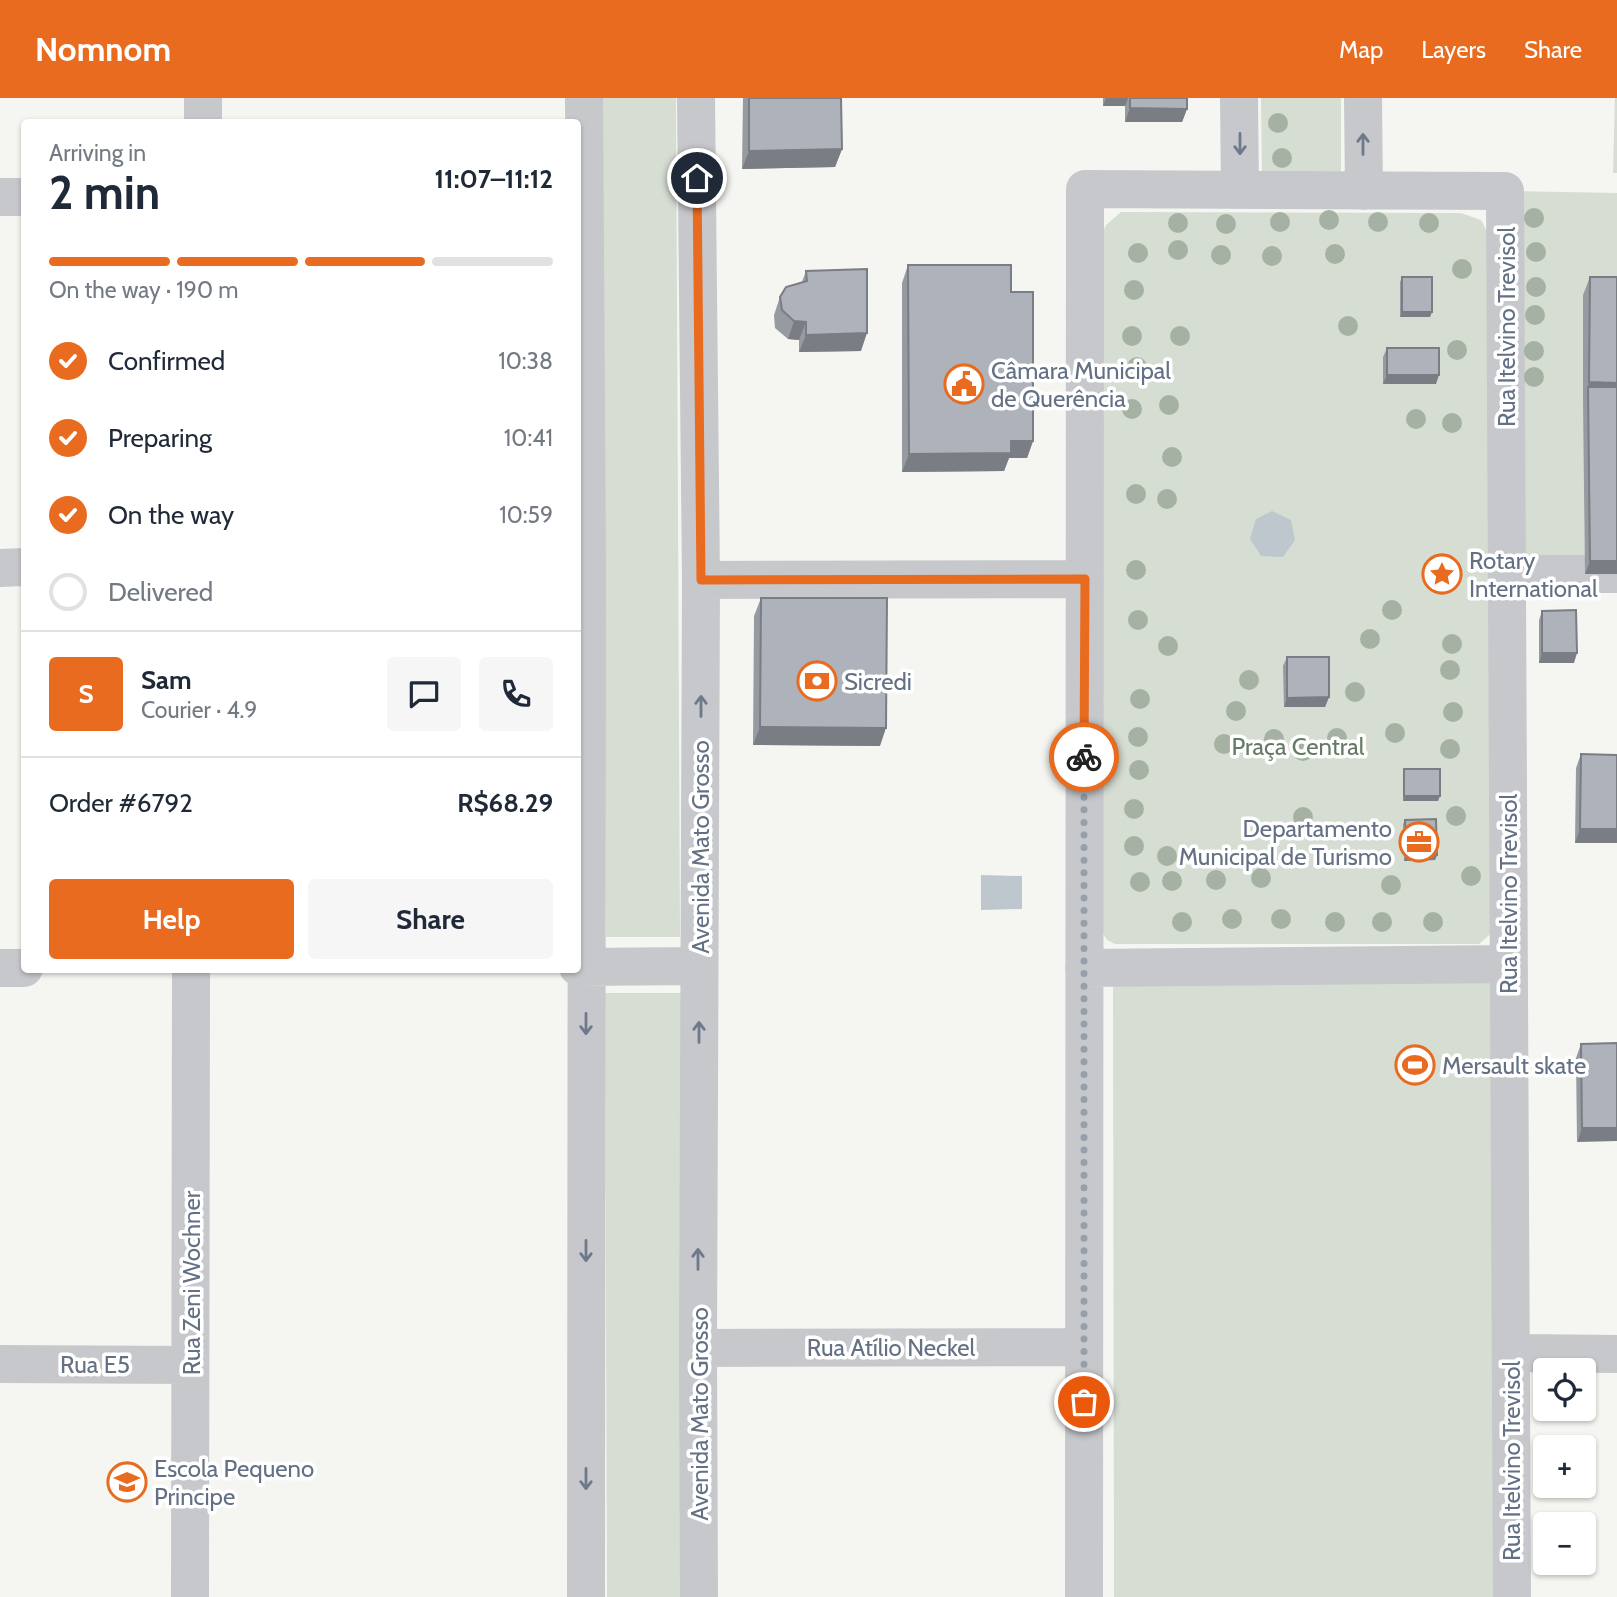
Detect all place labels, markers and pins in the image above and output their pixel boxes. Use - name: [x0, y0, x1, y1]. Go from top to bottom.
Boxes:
- pin: [667, 148, 727, 208]
- place label: Câmara Municipal de Querência: [991, 356, 1171, 413]
- public building icon: Câmara Municipal de Querência: [943, 363, 985, 405]
- place label: Rotary International: [1469, 546, 1598, 603]
- place icon: Rotary International: [1421, 553, 1463, 595]
- bank icon: Sicredi: [796, 660, 838, 702]
- place label: Sicredi: [844, 667, 912, 696]
- place label: Departamento Municipal de Turismo: [1179, 814, 1392, 871]
- office icon: Departamento Municipal de Turismo: [1398, 821, 1440, 863]
- sports icon: Mersault skate: [1394, 1044, 1436, 1086]
- place label: Mersault skate: [1442, 1051, 1586, 1080]
- pin: [1054, 1372, 1114, 1432]
- place label: Escola Pequeno Principe: [154, 1454, 314, 1511]
- school or university icon: Escola Pequeno Principe: [106, 1461, 148, 1503]

